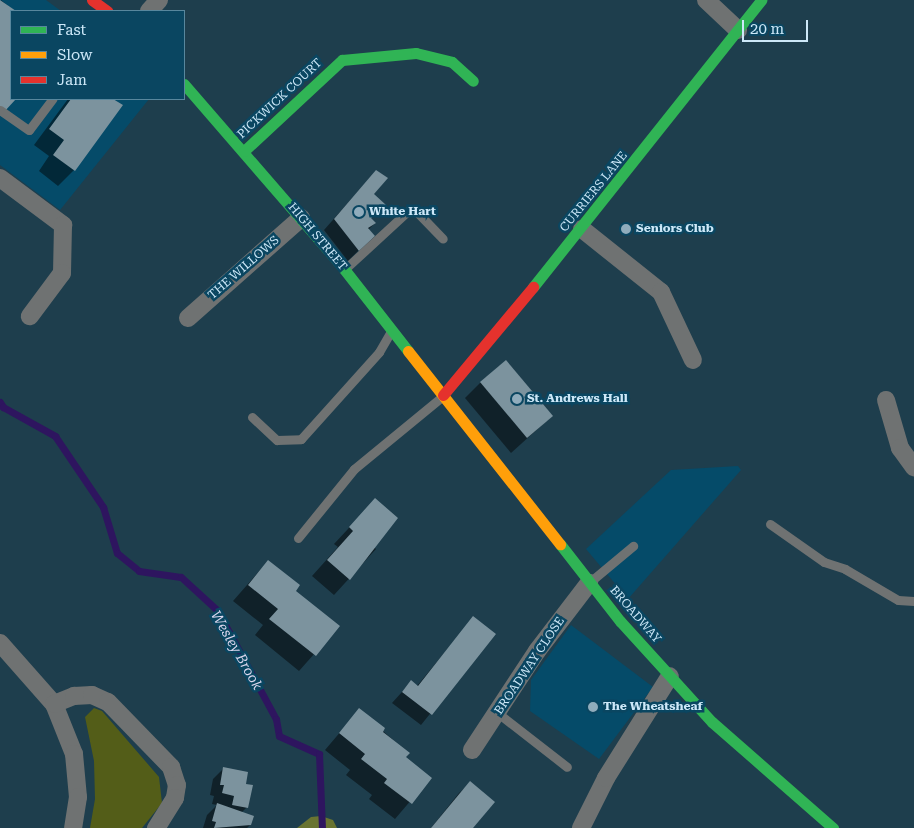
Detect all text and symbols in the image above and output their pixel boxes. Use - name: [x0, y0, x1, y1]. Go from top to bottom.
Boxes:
- legend: [10, 10, 185, 100]
- scale bar: [744, 10, 810, 42]
- text: 20 m: [750, 20, 784, 38]
- text: Fast: [57, 21, 86, 39]
- text: Slow: [57, 46, 92, 64]
- street label: PICKWICK COURT: [235, 56, 325, 142]
- text: Jam: [57, 71, 87, 89]
- street label: CURRIERS LANE: [557, 149, 631, 235]
- street label: HIGH STREET: [285, 200, 349, 274]
- place label: White Hart: [369, 205, 436, 219]
- marker: White Hart: [353, 206, 365, 218]
- place label: Seniors Club: [636, 222, 714, 236]
- marker: Seniors Club: [620, 223, 632, 235]
- street label: THE WILLOWS: [206, 233, 282, 303]
- place label: St. Andrews Hall: [527, 392, 628, 406]
- marker: St. Andrews Hall: [511, 393, 523, 405]
- street label: BROADWAY: [606, 584, 664, 646]
- water label: Wesley Brook: [208, 608, 266, 692]
- street label: BROADWAY CLOSE: [492, 615, 568, 717]
- place label: The Wheatsheaf: [603, 700, 703, 714]
- marker: The Wheatsheaf: [587, 701, 599, 713]

